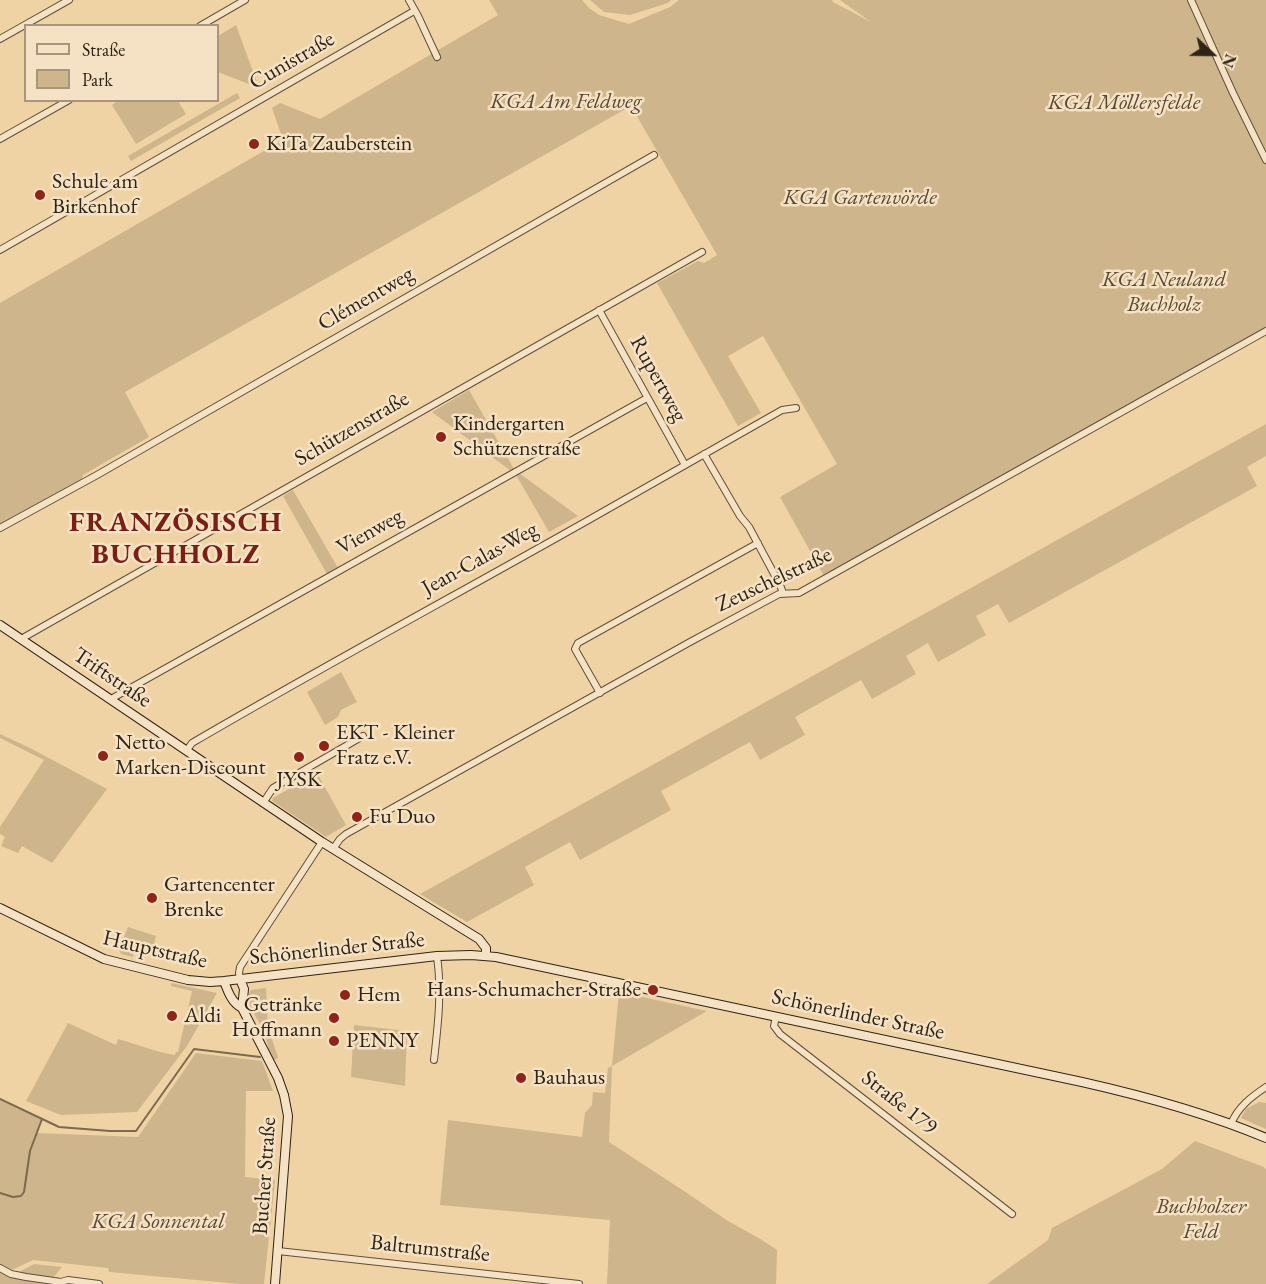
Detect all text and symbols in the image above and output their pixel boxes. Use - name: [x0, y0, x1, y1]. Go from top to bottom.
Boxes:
- legend: [24, 24, 219, 102]
- north arrow: [1182, 24, 1242, 84]
- street label: Cunistraße: [245, 26, 339, 96]
- text: Straße: [82, 38, 125, 61]
- text: N: [1217, 51, 1241, 71]
- text: Park: [82, 68, 113, 91]
- park label: KGA Am Feldweg: [490, 89, 642, 115]
- park label: KGA Möllersfelde: [1048, 90, 1200, 116]
- place label: KiTa Zauberstein: [266, 131, 412, 157]
- marker: KiTa Zauberstein: [247, 137, 261, 151]
- place label: Schule am Birkenhof: [52, 169, 138, 220]
- park label: KGA Gartenvörde: [783, 185, 937, 211]
- marker: Schule am Birkenhof: [33, 188, 47, 202]
- street label: Clémentweg: [313, 261, 419, 337]
- park label: KGA Neuland Buchholz: [1102, 267, 1226, 318]
- street label: Rupertweg: [624, 331, 692, 427]
- street label: Schützenstraße: [290, 386, 414, 472]
- place label: Kindergarten Schützenstraße: [453, 411, 580, 463]
- marker: Kindergarten Schützenstraße: [434, 430, 448, 444]
- street label: Vienweg: [332, 503, 408, 561]
- district label: FRANZÖSISCH BUCHHOLZ: [69, 506, 283, 572]
- street label: Jean-Calas-Weg: [417, 516, 543, 602]
- street label: Zeuschelstraße: [712, 542, 836, 618]
- street label: Triftstraße: [68, 642, 156, 714]
- place label: EKT - Kleiner Fratz e.V.: [336, 720, 455, 772]
- place label: Netto Marken-Discount: [115, 730, 266, 782]
- marker: EKT - Kleiner Fratz e.V.: [317, 739, 331, 753]
- marker: Netto Marken-Discount: [96, 749, 110, 763]
- marker: JYSK: [292, 750, 306, 764]
- place label: JYSK: [276, 767, 322, 793]
- place label: Fu Duo: [369, 804, 435, 830]
- marker: Fu Duo: [350, 810, 364, 824]
- place label: Gartencenter Brenke: [164, 872, 275, 924]
- marker: Gartencenter Brenke: [145, 891, 159, 905]
- street label: Hauptstraße: [100, 925, 210, 975]
- street label: Schönerlinder Straße: [248, 927, 426, 971]
- place label: Hans-Schumacher-Straße: [426, 977, 641, 1003]
- place label: Hem: [357, 982, 401, 1008]
- marker: Hans-Schumacher-Straße: [646, 983, 660, 997]
- street label: Schönerlinder Straße: [769, 984, 947, 1046]
- marker: Hem: [338, 988, 352, 1002]
- place label: Getränke Hoffmann: [232, 992, 322, 1044]
- place label: Aldi: [184, 1003, 221, 1029]
- marker: Aldi: [165, 1009, 179, 1023]
- marker: Getränke Hoffmann: [327, 1011, 341, 1025]
- place label: PENNY: [346, 1028, 418, 1054]
- marker: PENNY: [327, 1034, 341, 1048]
- place label: Bauhaus: [533, 1065, 605, 1091]
- street label: Straße 179: [856, 1065, 942, 1141]
- marker: Bauhaus: [514, 1071, 528, 1085]
- street label: Bucher Straße: [248, 1116, 282, 1236]
- park label: Buchholzer Feld: [1156, 1194, 1246, 1246]
- park label: KGA Sonnental: [92, 1209, 224, 1235]
- street label: Baltrumstraße: [369, 1230, 491, 1268]

